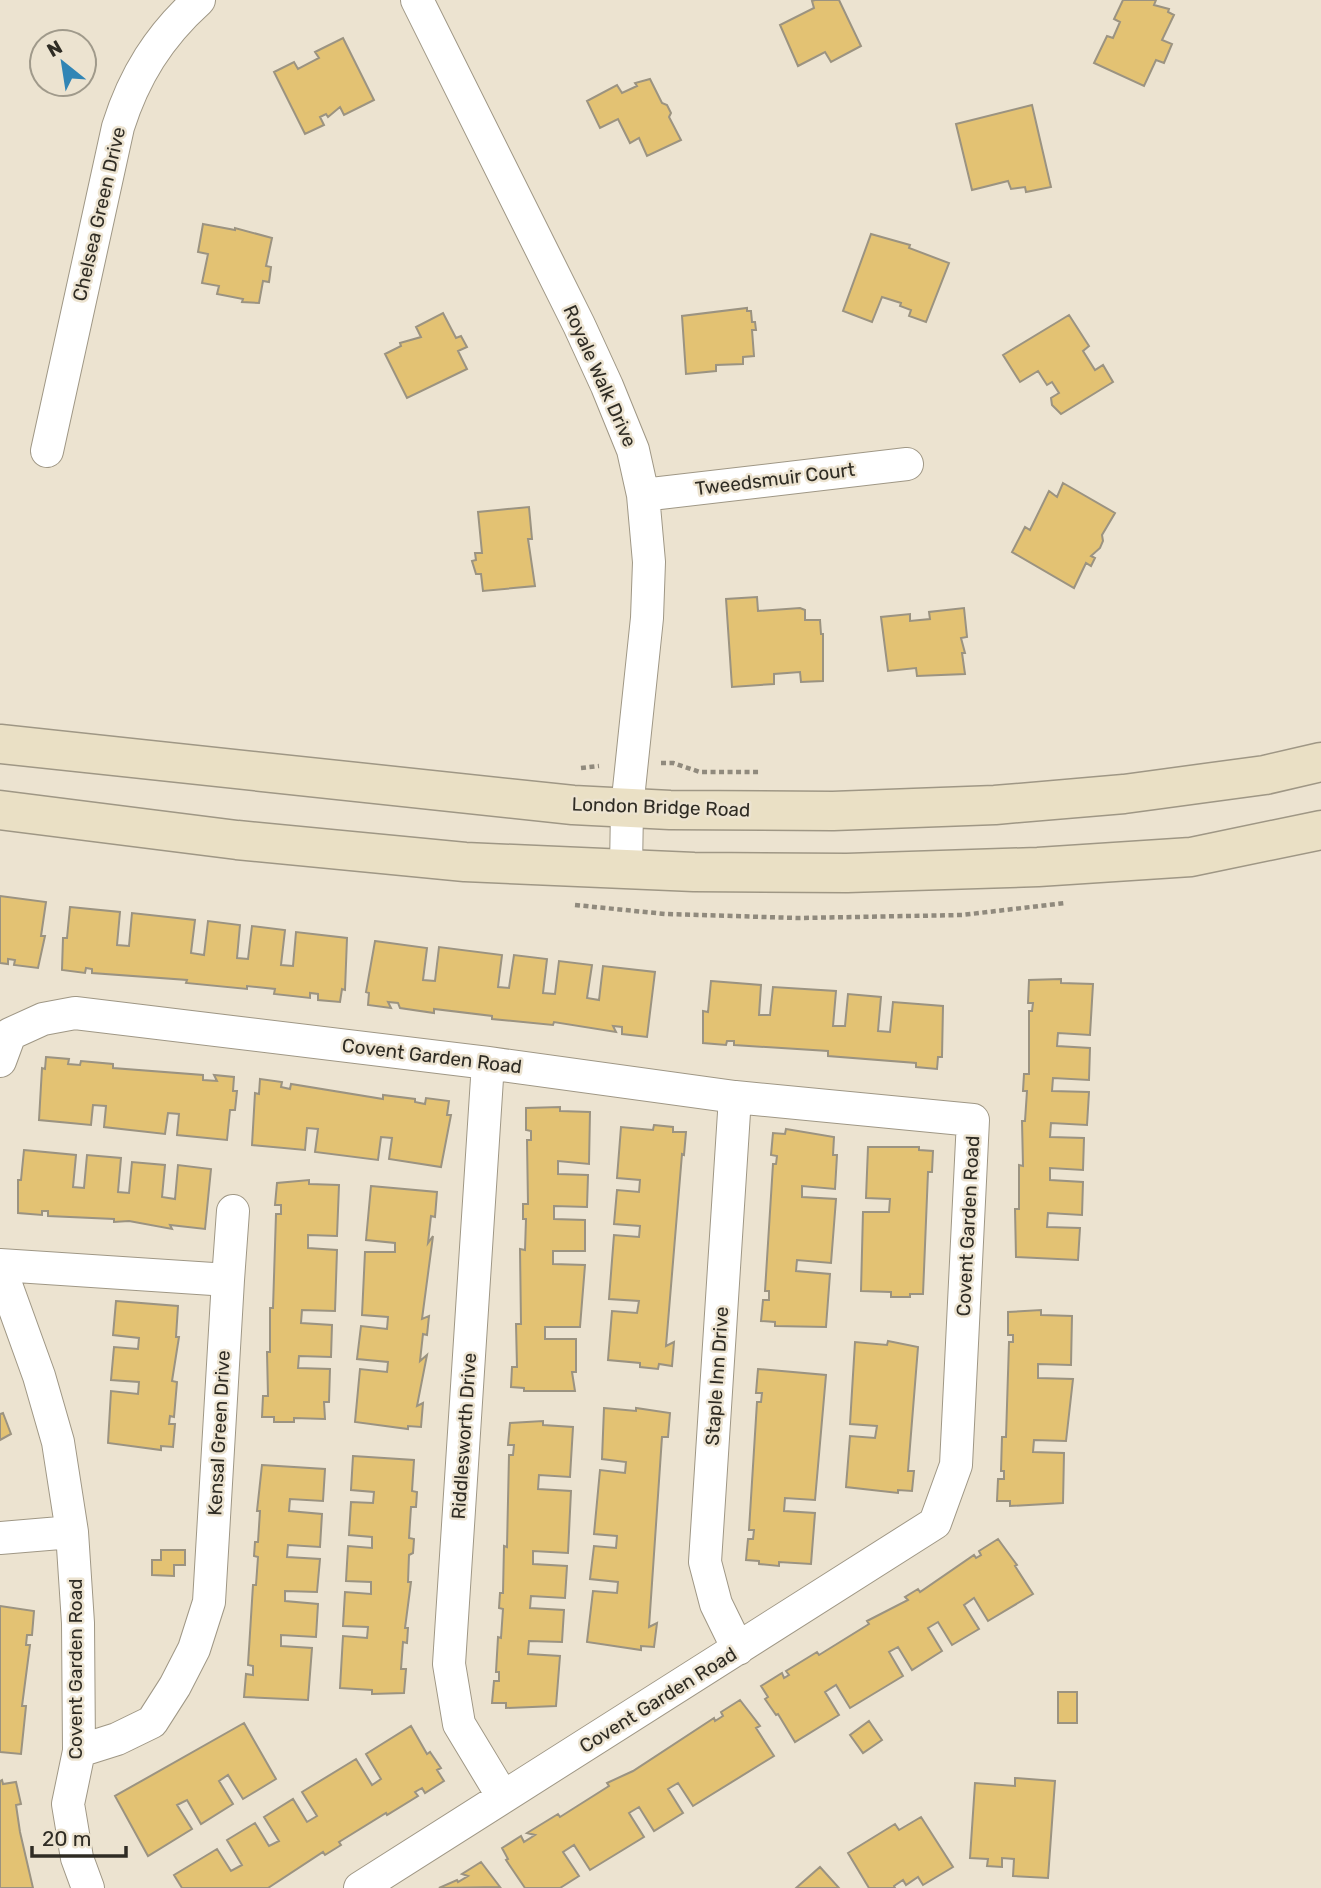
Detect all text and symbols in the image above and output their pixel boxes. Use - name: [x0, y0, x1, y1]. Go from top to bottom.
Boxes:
- north arrow: [28, 28, 98, 98]
- text: N: [43, 35, 66, 62]
- street label: Chelsea Green Drive: [68, 125, 130, 303]
- street label: Royale Walk Drive: [558, 301, 642, 451]
- street label: Tweedsmuir Court: [694, 458, 857, 500]
- street label: London Bridge Road: [571, 792, 751, 822]
- street label: Covent Garden Road: [341, 1034, 523, 1078]
- street label: Covent Garden Road: [952, 1135, 984, 1317]
- street label: Staple Inn Drive: [701, 1306, 733, 1446]
- street label: Kensal Green Drive: [203, 1350, 235, 1516]
- street label: Riddlesworth Drive: [447, 1352, 481, 1520]
- street label: Covent Garden Road: [64, 1578, 87, 1760]
- street label: Covent Garden Road: [575, 1642, 741, 1758]
- scale bar: [32, 1814, 126, 1858]
- text: 20 m: [42, 1826, 91, 1851]

